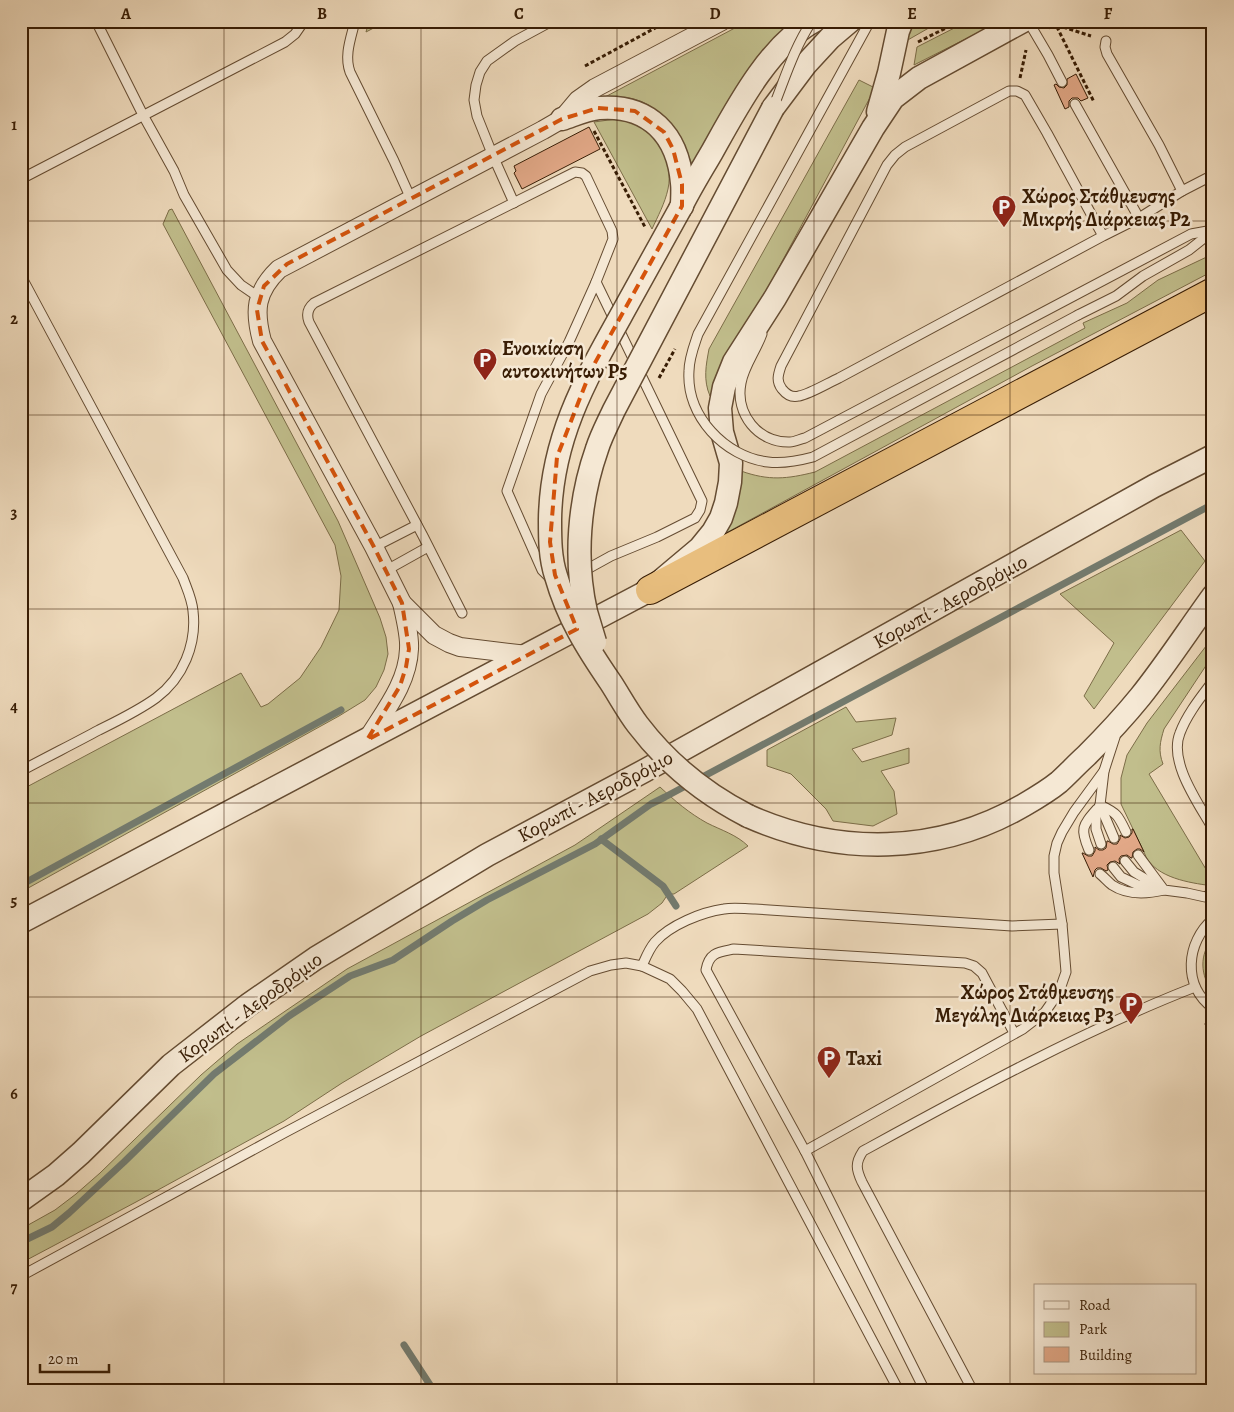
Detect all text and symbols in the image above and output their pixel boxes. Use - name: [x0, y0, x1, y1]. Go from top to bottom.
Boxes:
- text: A: [120, 3, 132, 25]
- text: B: [317, 3, 327, 25]
- text: C: [514, 3, 524, 25]
- text: D: [709, 3, 721, 25]
- text: E: [907, 3, 917, 25]
- text: F: [1104, 3, 1113, 25]
- text: 1: [11, 114, 17, 136]
- place label: Χώρος Στάθμευσης Μικρής Διάρκειας P2: [1022, 183, 1191, 233]
- parking icon: Χώρος Στάθμευσης Μικρής Διάρκειας P2: [991, 194, 1017, 228]
- text: 2: [10, 308, 18, 330]
- place label: Ενοικίαση αυτοκινήτων P5: [502, 335, 628, 385]
- parking icon: Ενοικίαση αυτοκινήτων P5: [472, 347, 498, 381]
- text: 3: [11, 502, 18, 524]
- street label: Κορωπί - Αεροδρόμιο: [868, 548, 1032, 655]
- text: 4: [10, 696, 18, 718]
- street label: Κορωπί - Αεροδρόμιο: [513, 744, 678, 849]
- text: 5: [11, 890, 18, 912]
- street label: Κορωπί - Αεροδρόμιο: [173, 946, 328, 1069]
- place label: Χώρος Στάθμευσης Μεγάλης Διάρκειας P3: [935, 979, 1114, 1029]
- parking icon: Χώρος Στάθμευσης Μεγάλης Διάρκειας P3: [1118, 991, 1144, 1025]
- parking icon: Taxi: [816, 1045, 842, 1079]
- place label: Taxi: [846, 1045, 882, 1072]
- text: 6: [10, 1083, 18, 1105]
- text: 7: [11, 1277, 18, 1299]
- legend: [1034, 1284, 1196, 1374]
- text: Road: [1079, 1295, 1111, 1315]
- text: Park: [1079, 1319, 1108, 1339]
- scale bar: [40, 1342, 109, 1374]
- text: Building: [1079, 1345, 1132, 1365]
- text: 20 m: [48, 1349, 79, 1369]

